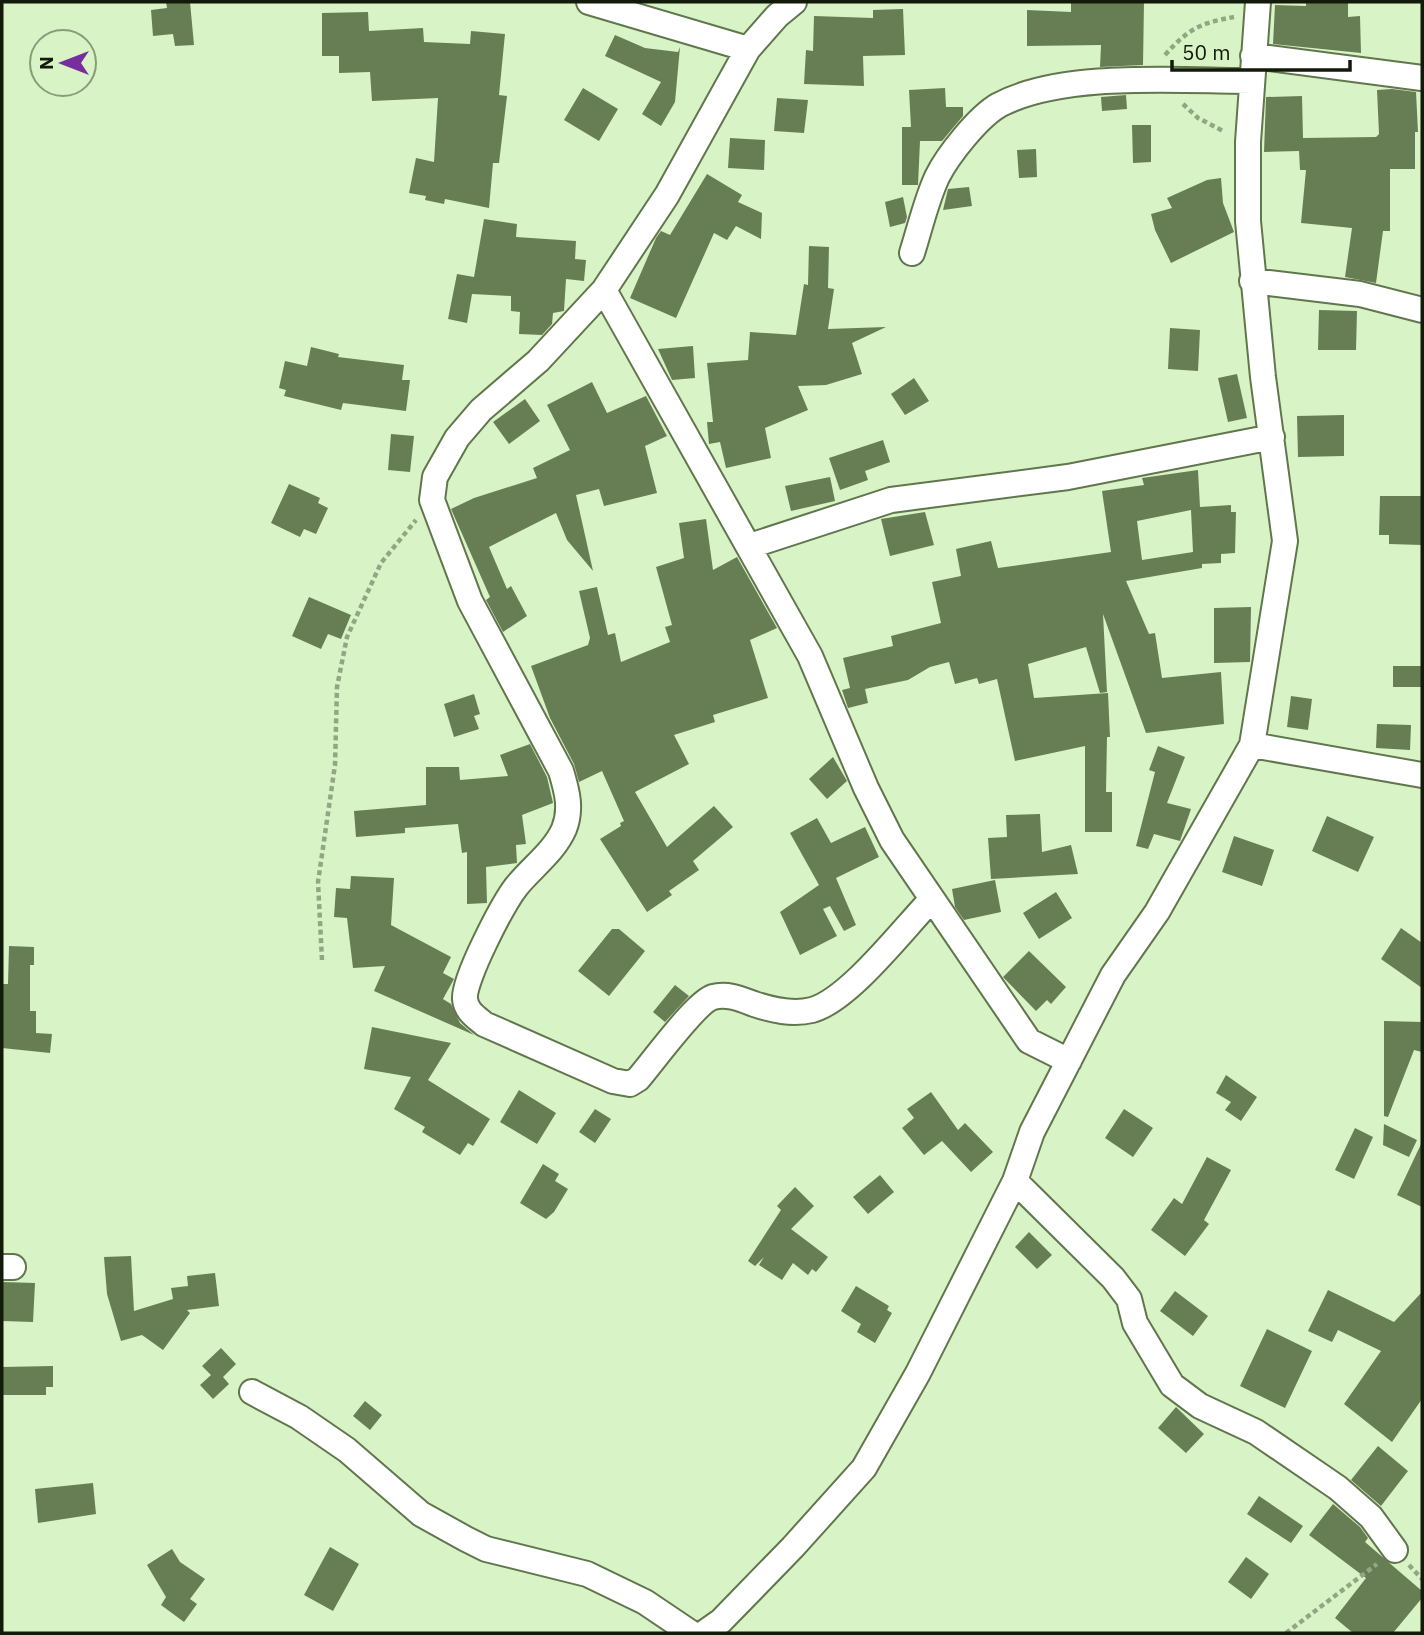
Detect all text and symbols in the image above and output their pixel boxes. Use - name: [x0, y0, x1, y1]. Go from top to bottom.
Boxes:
- north arrow: [28, 28, 98, 98]
- scale bar: [1172, 28, 1350, 72]
- text: 50 m: [1182, 38, 1231, 66]
- text: N: [34, 56, 58, 70]

